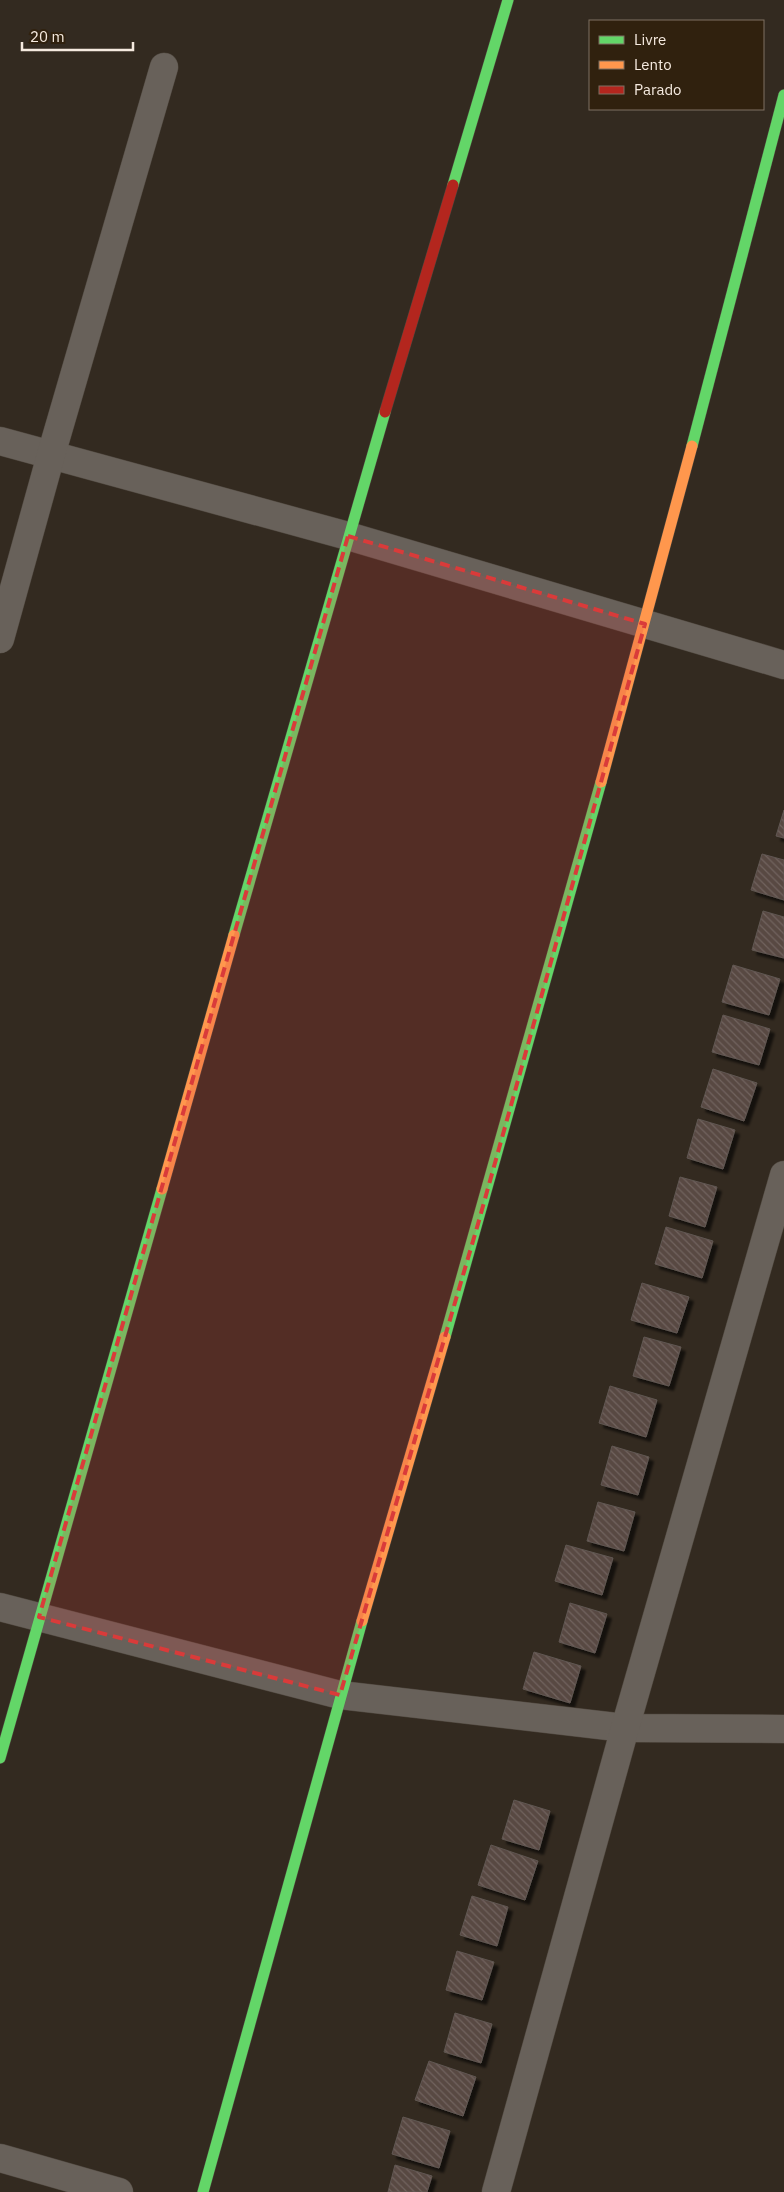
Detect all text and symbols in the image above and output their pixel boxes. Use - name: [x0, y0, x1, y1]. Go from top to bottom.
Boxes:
- scale bar: [22, 20, 134, 52]
- legend: [589, 20, 764, 110]
- text: 20 m: [30, 27, 65, 46]
- text: Livre: [634, 30, 666, 49]
- text: Lento: [634, 55, 672, 74]
- text: Parado: [634, 80, 682, 99]

